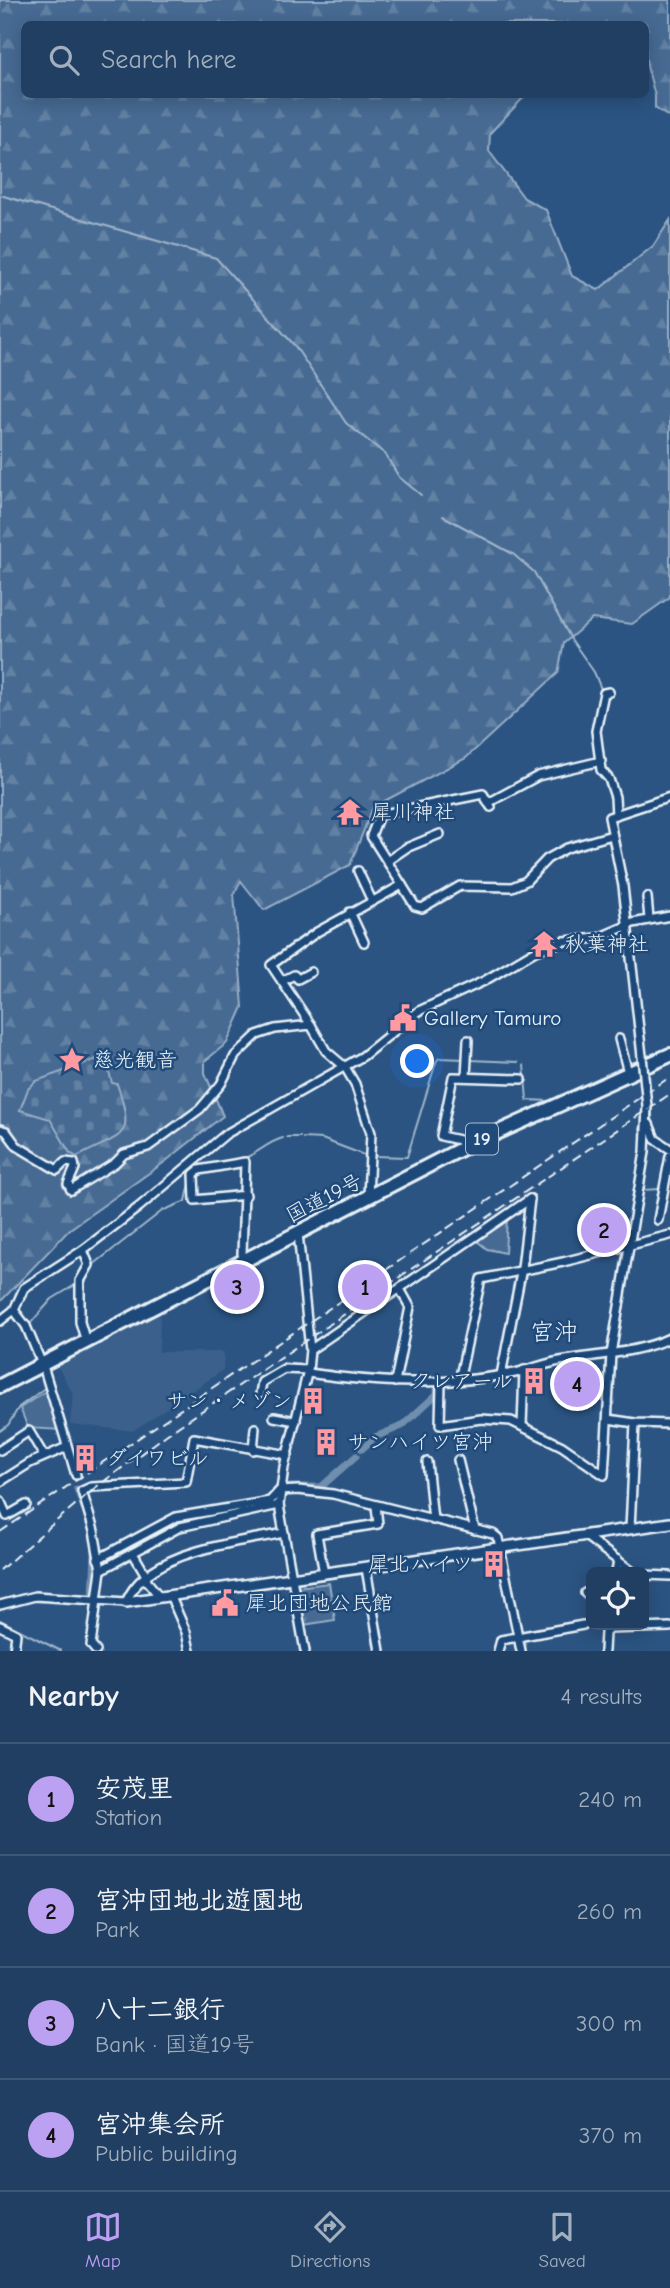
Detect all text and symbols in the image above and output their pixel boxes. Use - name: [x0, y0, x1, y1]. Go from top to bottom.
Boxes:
- search box: [21, 21, 649, 98]
- icon: search: [45, 41, 83, 79]
- text: Search here: [101, 45, 236, 75]
- temple icon: 犀川神社: [335, 797, 365, 827]
- place label: 犀川神社: [371, 800, 455, 824]
- temple icon: 秋葉神社: [529, 929, 559, 959]
- place label: 秋葉神社: [565, 932, 649, 956]
- public building icon: Gallery Tamuro: [388, 1003, 418, 1033]
- place label: Gallery Tamuro: [424, 1006, 561, 1030]
- your location: [400, 1044, 434, 1078]
- place icon: 慈光観音: [57, 1045, 87, 1075]
- place label: 慈光観音: [93, 1048, 177, 1072]
- road number: 19: [466, 1124, 498, 1154]
- street label: 国道19号: [282, 1169, 366, 1227]
- pin: 2: [581, 1204, 627, 1256]
- pin: 3: [214, 1261, 260, 1313]
- pin: 1: [342, 1261, 388, 1313]
- district label: 宮沖: [530, 1318, 578, 1346]
- pin: 4: [554, 1358, 600, 1410]
- building icon: クレアール: [519, 1366, 549, 1396]
- place label: クレアール: [410, 1369, 513, 1393]
- building icon: サン・メゾン: [298, 1386, 328, 1416]
- place label: サン・メゾン: [166, 1389, 292, 1413]
- building icon: サンハイツ宮沖: [311, 1427, 341, 1457]
- place label: サンハイツ宮沖: [347, 1430, 493, 1454]
- building icon: ダイワビル: [70, 1443, 100, 1473]
- place label: ダイワビル: [106, 1446, 208, 1470]
- building icon: 犀北ハイツ: [479, 1549, 509, 1579]
- place label: 犀北ハイツ: [368, 1552, 473, 1576]
- map controls: [586, 1567, 649, 1630]
- button: locate: [586, 1567, 649, 1630]
- public building icon: 犀北団地公民館: [210, 1588, 240, 1618]
- place label: 犀北団地公民館: [246, 1591, 393, 1615]
- text: Nearby: [28, 1679, 119, 1714]
- text: 4 results: [560, 1683, 642, 1710]
- text: 安茂里: [95, 1774, 173, 1804]
- text: 1: [46, 1786, 56, 1813]
- text: 240 m: [578, 1786, 642, 1813]
- text: Station: [95, 1804, 162, 1831]
- text: 宮沖団地北遊園地: [95, 1886, 303, 1916]
- text: 2: [45, 1898, 57, 1925]
- text: 260 m: [577, 1898, 642, 1925]
- text: Park: [95, 1916, 139, 1943]
- text: 八十二銀行: [95, 1995, 225, 2025]
- text: 3: [45, 2010, 57, 2037]
- text: 300 m: [576, 2010, 642, 2037]
- text: Bank · 国道19号: [95, 2031, 255, 2058]
- text: 宮沖集会所: [95, 2110, 225, 2140]
- text: 4: [46, 2122, 56, 2149]
- text: 370 m: [579, 2122, 642, 2149]
- text: Public building: [95, 2140, 238, 2167]
- tab: Map: [84, 2208, 122, 2272]
- tab: Directions: [290, 2208, 370, 2272]
- tab: Saved: [539, 2208, 586, 2272]

